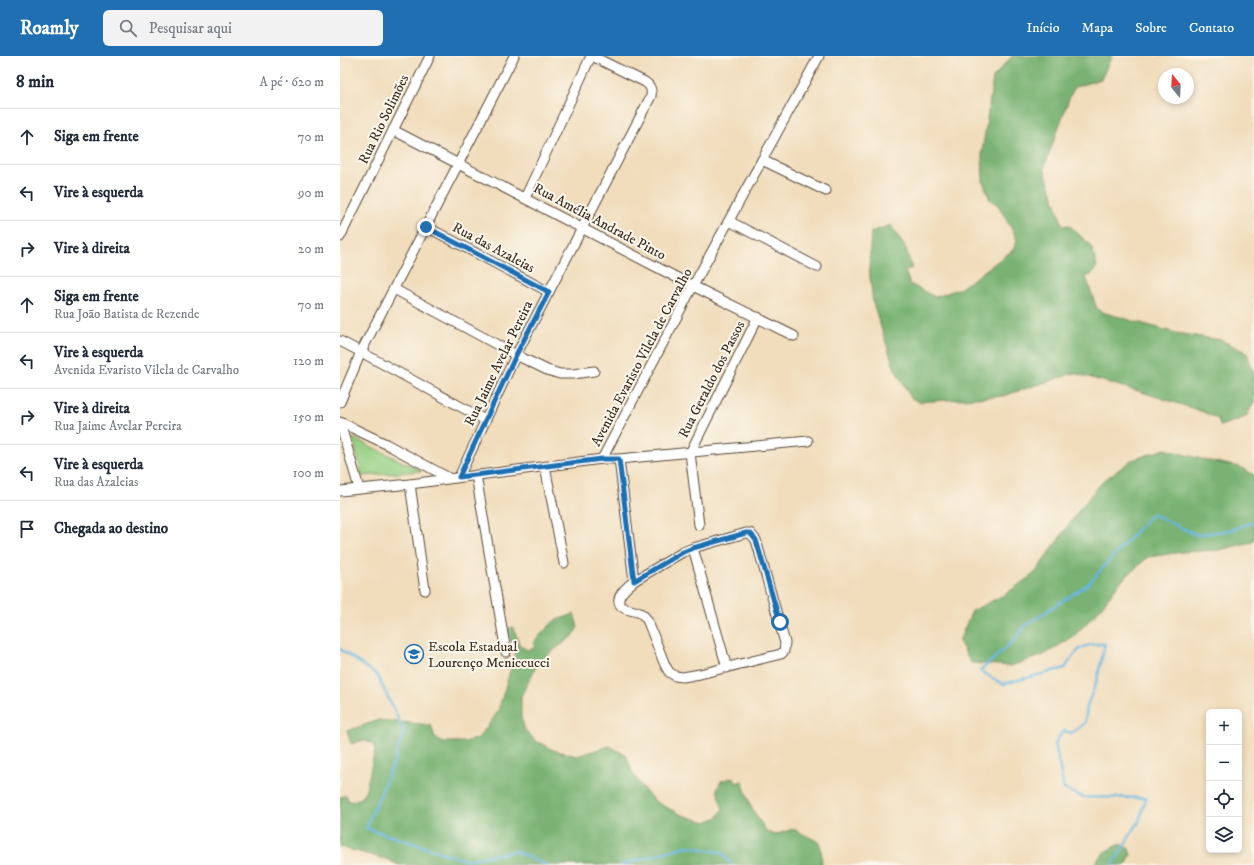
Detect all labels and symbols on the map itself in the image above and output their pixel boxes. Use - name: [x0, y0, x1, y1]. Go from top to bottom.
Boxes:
- north arrow: [1158, 68, 1194, 104]
- street label: Rua Rio Solimões: [354, 71, 413, 167]
- street label: Rua Amélia Andrade Pinto: [530, 179, 669, 265]
- route end: [417, 218, 435, 236]
- street label: Rua das Azaleias: [449, 219, 538, 277]
- street label: Avenida Evaristo Vilela de Carvalho: [587, 265, 697, 450]
- street label: Rua Jaime Avelar Pereira: [461, 298, 537, 429]
- street label: Rua Geraldo dos Passos: [675, 318, 749, 441]
- route start: [771, 613, 789, 631]
- place label: Escola Estadual Lourenço Meniccucci: [428, 638, 550, 672]
- school or university icon: Escola Estadual Lourenço Meniccucci: [403, 643, 425, 665]

